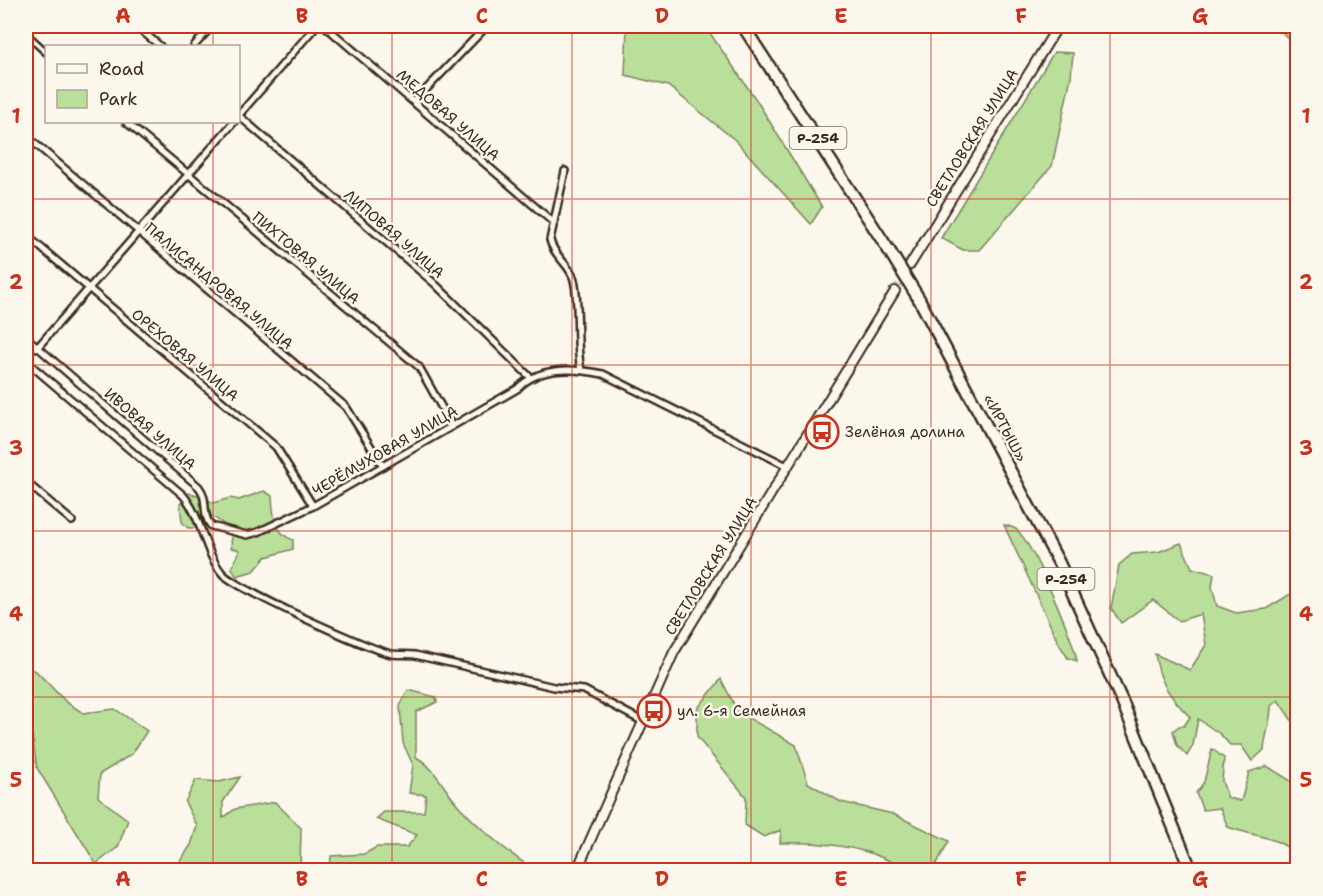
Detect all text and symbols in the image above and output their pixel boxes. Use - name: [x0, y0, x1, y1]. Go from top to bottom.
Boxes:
- text: A: [115, 3, 131, 29]
- text: B: [296, 3, 308, 29]
- text: C: [476, 3, 488, 29]
- text: D: [655, 3, 669, 29]
- text: E: [834, 3, 848, 29]
- text: F: [1015, 3, 1027, 29]
- text: G: [1192, 3, 1208, 29]
- legend: [45, 45, 240, 123]
- text: Road: [99, 57, 144, 81]
- street label: МЕДОВАЯ УЛИЦА: [392, 65, 504, 165]
- street label: СВЕТЛОВСКАЯ УЛИЦА: [921, 65, 1023, 211]
- text: Park: [99, 87, 138, 111]
- text: 1: [11, 103, 21, 129]
- text: 1: [1301, 103, 1311, 129]
- road number: Р-254: [790, 127, 846, 149]
- street label: ЛИПОВАЯ УЛИЦА: [340, 185, 448, 283]
- street label: ПИХТОВАЯ УЛИЦА: [248, 207, 364, 309]
- street label: ПАЛИСАНДРОВАЯ УЛИЦА: [141, 218, 297, 354]
- text: 2: [9, 269, 23, 295]
- text: 2: [1299, 269, 1313, 295]
- street label: ОРЕХОВАЯ УЛИЦА: [127, 304, 243, 406]
- street label: ИВОВАЯ УЛИЦА: [100, 384, 200, 474]
- street label: «ИРТЫШ»: [979, 391, 1031, 465]
- street label: ЧЕРЁМУХОВАЯ УЛИЦА: [309, 401, 462, 501]
- bus stop icon: Зелёная долина: [804, 414, 840, 450]
- place label: Зелёная долина: [845, 422, 965, 442]
- text: 3: [9, 435, 23, 461]
- text: 3: [1299, 435, 1313, 461]
- street label: СВЕТЛОВСКАЯ УЛИЦА: [660, 493, 762, 639]
- road number: Р-254: [1038, 568, 1094, 590]
- text: 4: [9, 601, 23, 627]
- text: 4: [1299, 601, 1313, 627]
- bus stop icon: ул. 6-я Семейная: [636, 693, 672, 729]
- place label: ул. 6-я Семейная: [677, 701, 806, 721]
- text: 5: [10, 767, 22, 793]
- text: 5: [1300, 767, 1312, 793]
- text: A: [115, 866, 131, 892]
- text: B: [296, 866, 308, 892]
- text: C: [476, 866, 488, 892]
- text: D: [655, 866, 669, 892]
- text: E: [834, 866, 848, 892]
- text: F: [1015, 866, 1027, 892]
- text: G: [1192, 866, 1208, 892]

